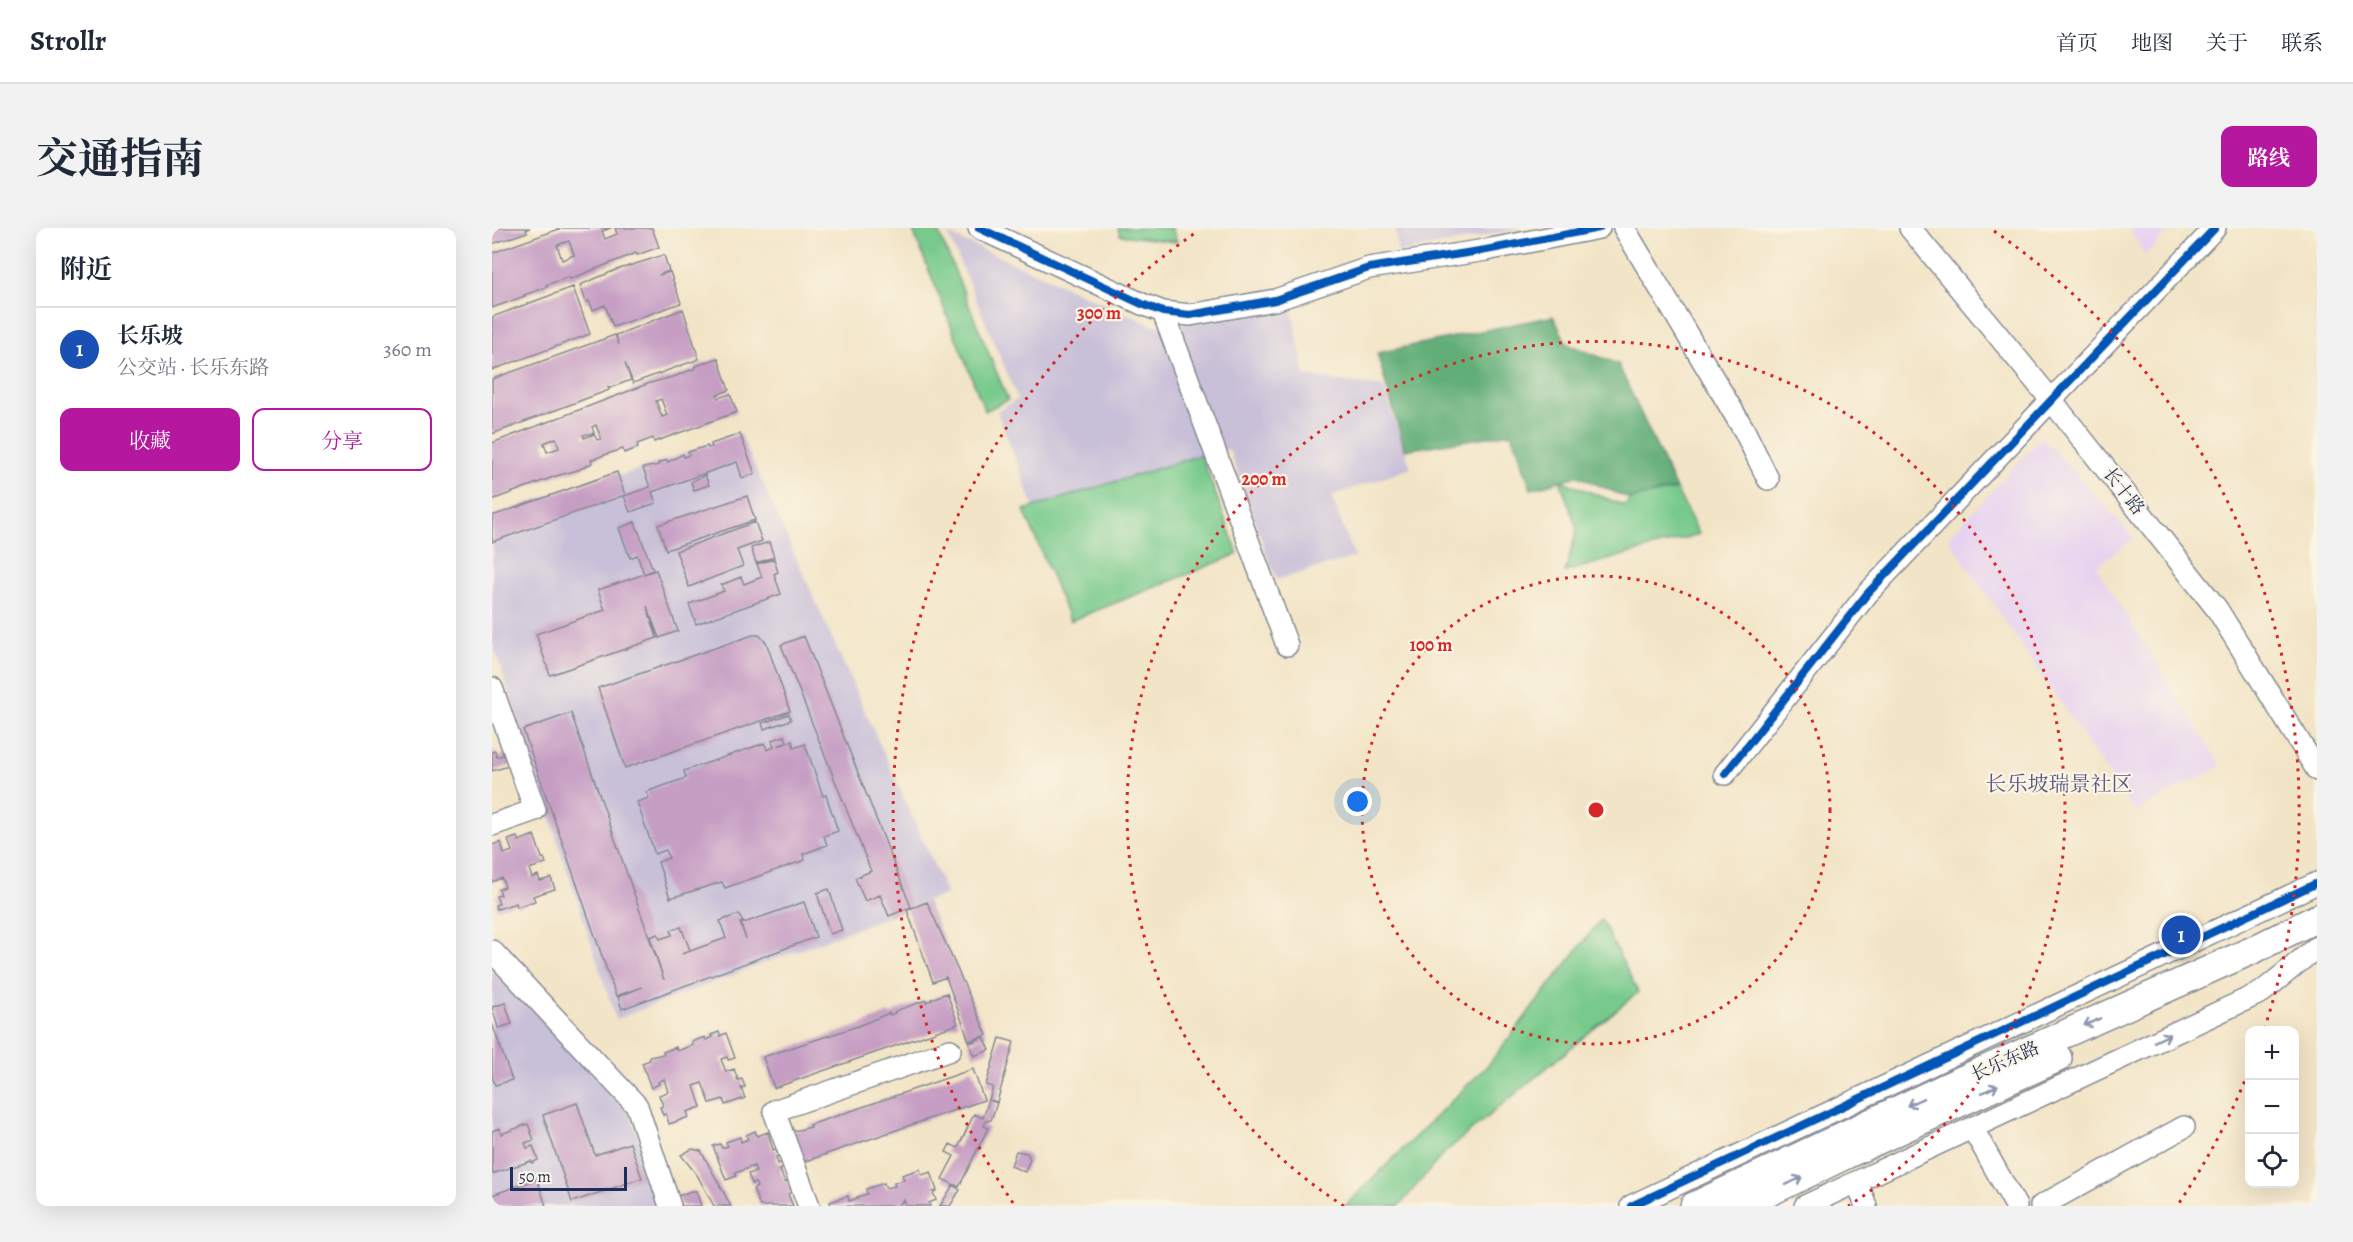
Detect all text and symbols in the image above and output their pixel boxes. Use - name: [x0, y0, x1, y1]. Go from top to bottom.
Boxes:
- text: Strollr: [30, 22, 106, 60]
- text: 首页: [2056, 29, 2098, 57]
- text: 地图: [2131, 29, 2173, 57]
- text: 关于: [2206, 29, 2248, 57]
- text: 联系: [2281, 29, 2323, 57]
- button: 路线: [2221, 126, 2317, 187]
- text: 交通指南: [36, 130, 204, 187]
- text: 附近: [60, 252, 112, 287]
- text: 300 m: [1077, 301, 1121, 325]
- text: 长乐坡: [117, 321, 183, 351]
- text: 1: [76, 336, 83, 363]
- text: 360 m: [383, 336, 432, 363]
- text: 公交站 · 长乐东路: [117, 354, 269, 381]
- button: 收藏: [60, 408, 240, 471]
- button: 分享: [252, 408, 432, 471]
- street label: 长十路: [2098, 462, 2150, 520]
- text: 200 m: [1241, 467, 1287, 491]
- text: 100 m: [1410, 633, 1452, 657]
- district label: 长乐坡瑞景社区: [1986, 770, 2133, 798]
- your location: [1343, 787, 1372, 816]
- centre of rings: [1586, 800, 1606, 820]
- pin: 1: [2162, 912, 2200, 958]
- one-way arrow: [2084, 1017, 2102, 1028]
- map controls: [2245, 1026, 2299, 1188]
- button: +: [2245, 1026, 2299, 1080]
- one-way arrow: [2153, 1032, 2171, 1044]
- street label: 长乐东路: [1967, 1035, 2043, 1087]
- button: −: [2245, 1080, 2299, 1134]
- one-way arrow: [1980, 1083, 1998, 1094]
- one-way arrow: [1906, 1097, 1924, 1109]
- button: locate: [2245, 1134, 2299, 1188]
- scale bar: [510, 1164, 627, 1192]
- text: 50 m: [519, 1166, 551, 1188]
- one-way arrow: [1785, 1175, 1802, 1187]

